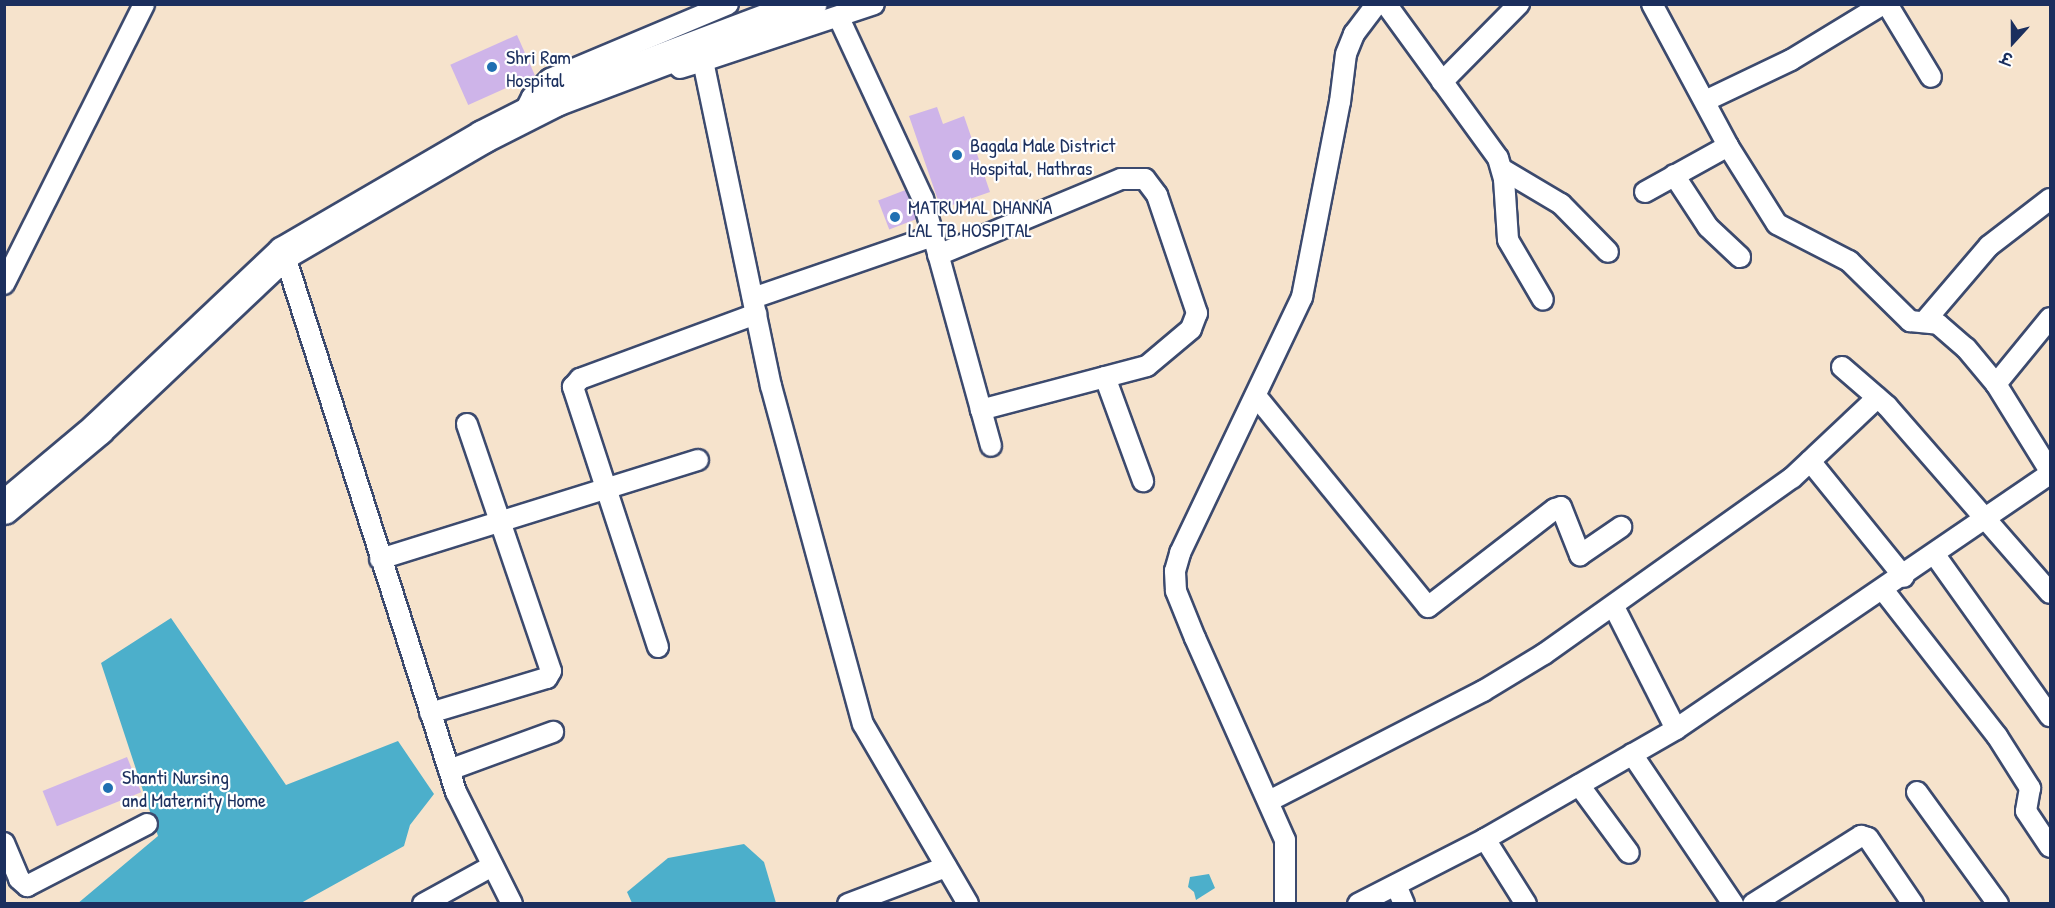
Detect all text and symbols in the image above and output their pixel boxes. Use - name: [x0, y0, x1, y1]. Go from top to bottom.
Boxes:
- north arrow: [1983, 12, 2043, 72]
- place label: Shri Ram Hospital: [506, 44, 571, 91]
- text: उ: [1998, 47, 2015, 71]
- marker: Shri Ram Hospital: [483, 58, 501, 76]
- place label: Bagala Male District Hospital, Hathras: [970, 132, 1115, 179]
- marker: Bagala Male District Hospital, Hathras: [948, 146, 966, 164]
- place label: MATRUMAL DHANNA LAL TB HOSPITAL: [908, 194, 1052, 241]
- marker: MATRUMAL DHANNA LAL TB HOSPITAL: [886, 208, 904, 226]
- place label: Shanti Nursing and Maternity Home: [122, 765, 266, 812]
- marker: Shanti Nursing and Maternity Home: [99, 779, 117, 797]

